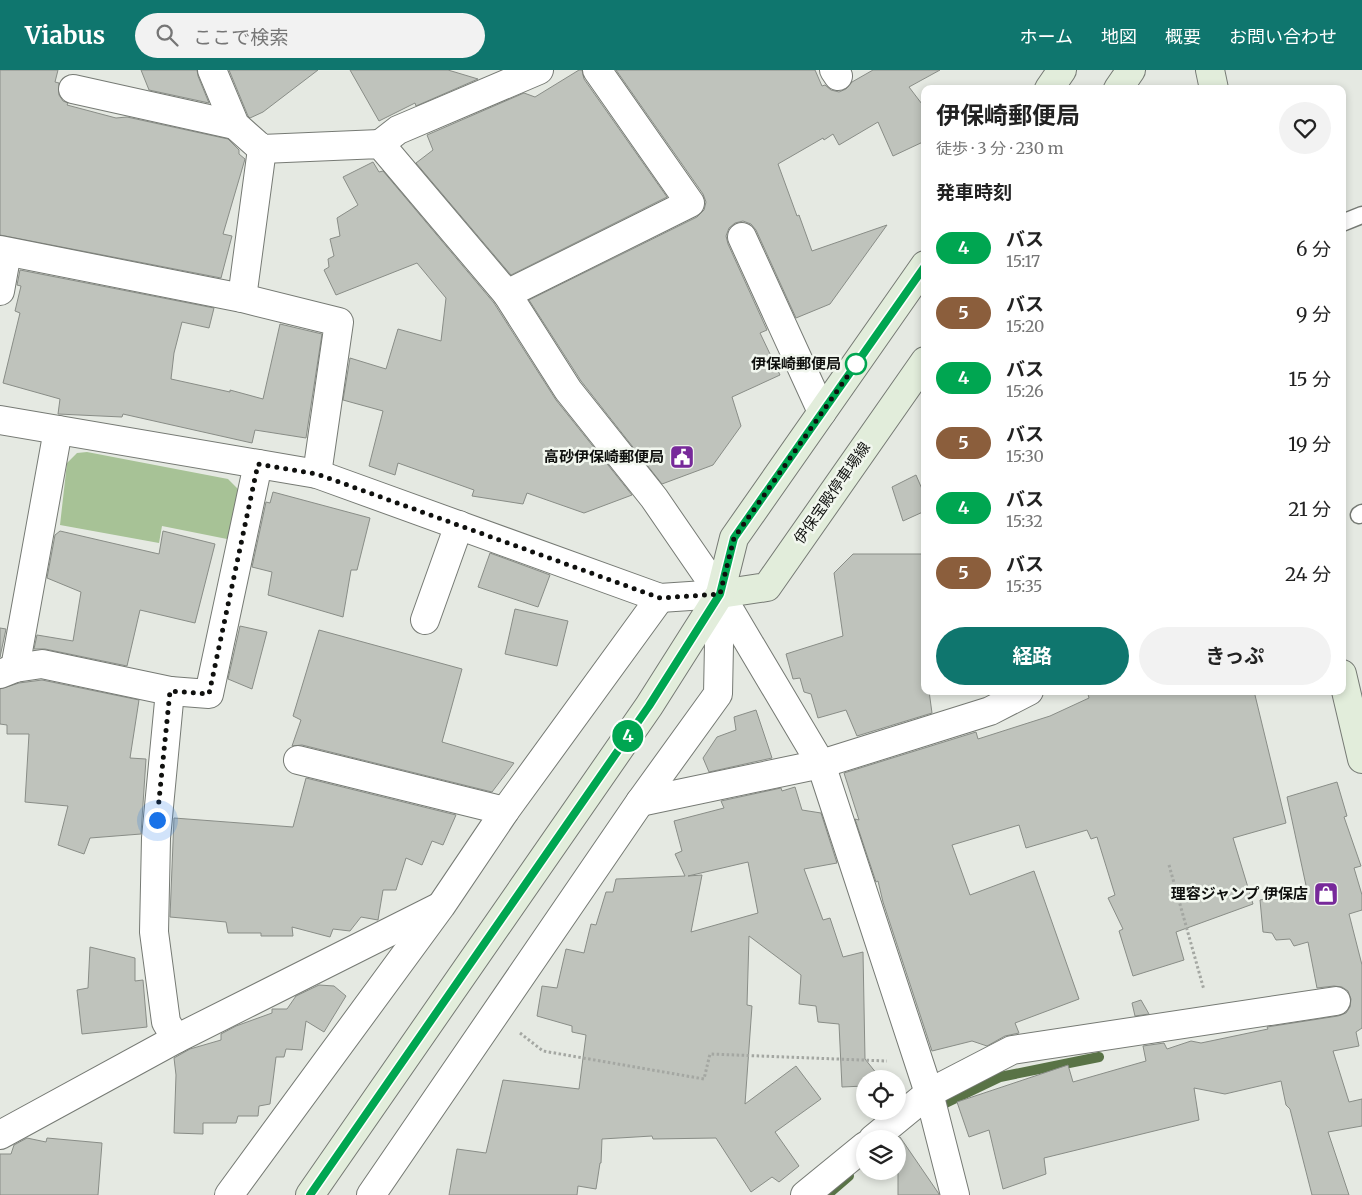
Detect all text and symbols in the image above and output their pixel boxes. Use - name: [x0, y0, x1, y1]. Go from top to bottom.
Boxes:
- search box: [135, 13, 485, 58]
- text: Viabus: [25, 20, 105, 51]
- icon: search: [153, 21, 181, 49]
- text: ここで検索: [193, 25, 288, 49]
- text: ホーム: [1020, 25, 1073, 48]
- text: 地図: [1101, 25, 1137, 48]
- text: 概要: [1165, 25, 1201, 48]
- text: お問い合わせ: [1229, 25, 1337, 48]
- text: 伊保崎郵便局: [936, 100, 1080, 131]
- button: heart: [1279, 102, 1331, 154]
- text: 徒歩 · 3 分 · 230 m: [936, 138, 1064, 158]
- text: 発車時刻: [936, 180, 1012, 204]
- text: バス: [1006, 227, 1044, 251]
- text: 4: [958, 236, 969, 259]
- text: 6 分: [1296, 237, 1331, 261]
- text: 15:17: [1006, 251, 1040, 271]
- text: バス: [1006, 292, 1044, 316]
- text: 5: [958, 301, 969, 324]
- text: 9 分: [1296, 302, 1331, 326]
- text: 15:20: [1006, 316, 1044, 336]
- marker: 伊保崎郵便局: [845, 353, 867, 375]
- place label: 伊保崎郵便局: [751, 354, 841, 373]
- text: バス: [1006, 357, 1044, 381]
- text: 4: [958, 366, 969, 389]
- text: 15 分: [1288, 367, 1331, 391]
- text: 15:26: [1006, 381, 1044, 401]
- text: バス: [1006, 422, 1044, 446]
- text: 5: [958, 431, 969, 454]
- text: 19 分: [1288, 432, 1331, 456]
- street label: 伊保宝殿停車場線: [789, 438, 874, 547]
- public building icon: 高砂伊保崎郵便局: [669, 444, 695, 470]
- text: 15:30: [1006, 446, 1044, 466]
- place label: 高砂伊保崎郵便局: [544, 447, 664, 466]
- text: バス: [1006, 487, 1044, 511]
- text: 4: [958, 496, 969, 519]
- text: 21 分: [1288, 497, 1331, 521]
- text: 15:32: [1006, 511, 1043, 531]
- text: バス: [1006, 552, 1044, 576]
- text: 5: [958, 561, 969, 584]
- text: 24 分: [1285, 562, 1331, 586]
- text: 15:35: [1006, 576, 1042, 596]
- button: 経路: [936, 627, 1129, 685]
- button: きっぷ: [1139, 627, 1331, 685]
- line badge: 4: [612, 720, 644, 752]
- text: 4: [622, 724, 634, 747]
- your location: [145, 808, 170, 833]
- shop icon: 理容ジャンプ 伊保店: [1313, 881, 1339, 907]
- place label: 理容ジャンプ 伊保店: [1171, 884, 1308, 903]
- map controls: [856, 1070, 906, 1180]
- button: locate: [856, 1070, 906, 1120]
- button: layers: [856, 1130, 906, 1180]

